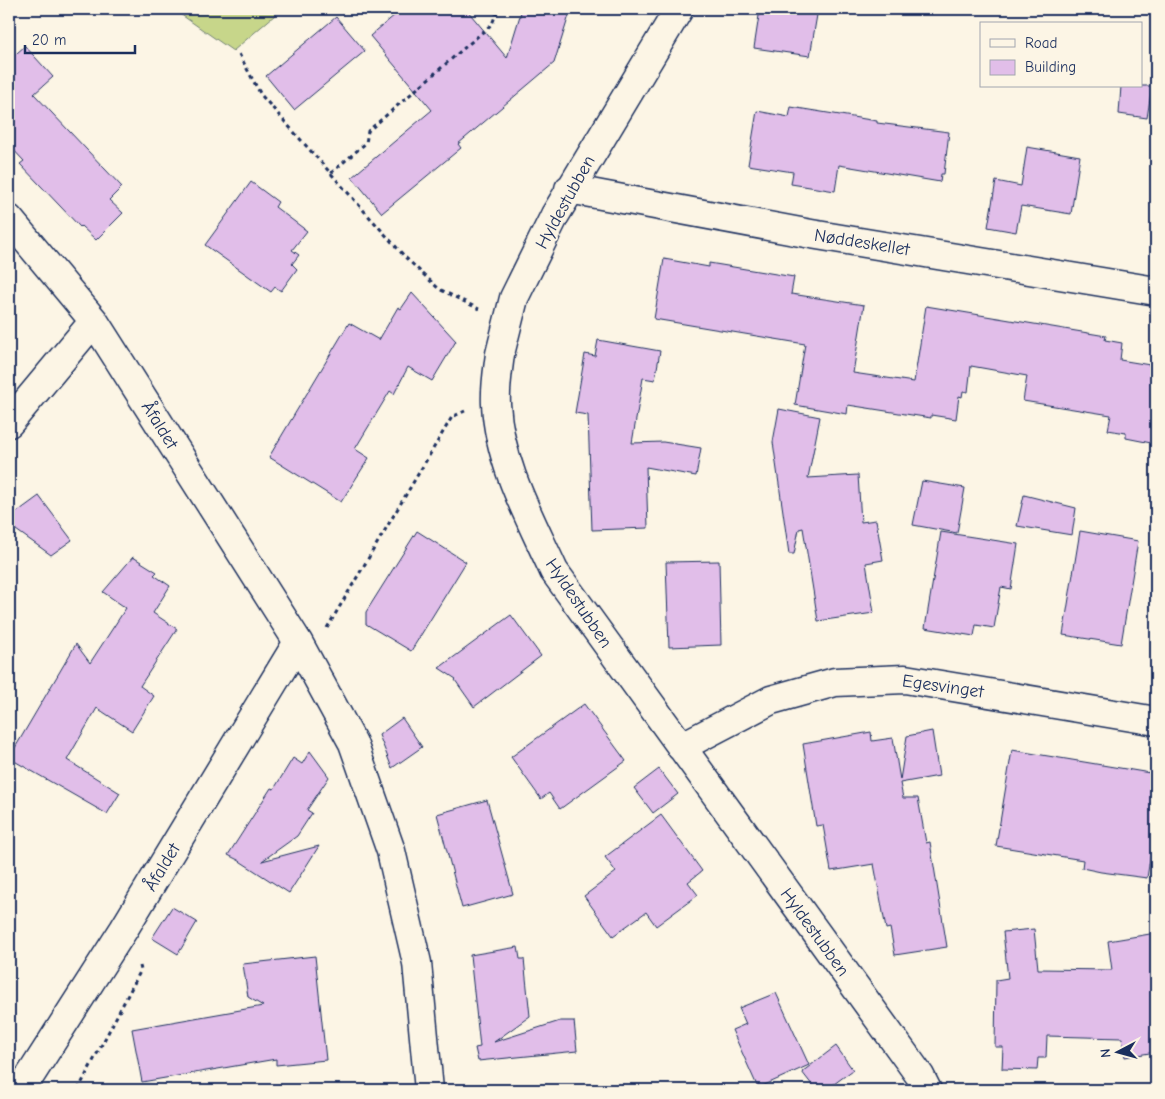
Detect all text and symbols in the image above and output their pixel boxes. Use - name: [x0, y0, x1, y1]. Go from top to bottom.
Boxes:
- scale bar: [25, 22, 135, 54]
- legend: [980, 22, 1142, 88]
- text: 20 m: [32, 31, 66, 49]
- text: Road: [1025, 34, 1057, 52]
- text: Building: [1025, 58, 1076, 76]
- street label: Hyldestubben: [531, 152, 600, 253]
- street label: Nøddeskellet: [813, 225, 912, 261]
- street label: Åfaldet: [137, 397, 184, 454]
- street label: Hyldestubben: [541, 554, 616, 652]
- street label: Egesvinget: [901, 670, 986, 703]
- street label: Åfaldet: [139, 838, 185, 895]
- street label: Hyldestubben: [776, 884, 854, 980]
- north arrow: [1092, 1026, 1142, 1076]
- text: N: [1097, 1048, 1114, 1059]

